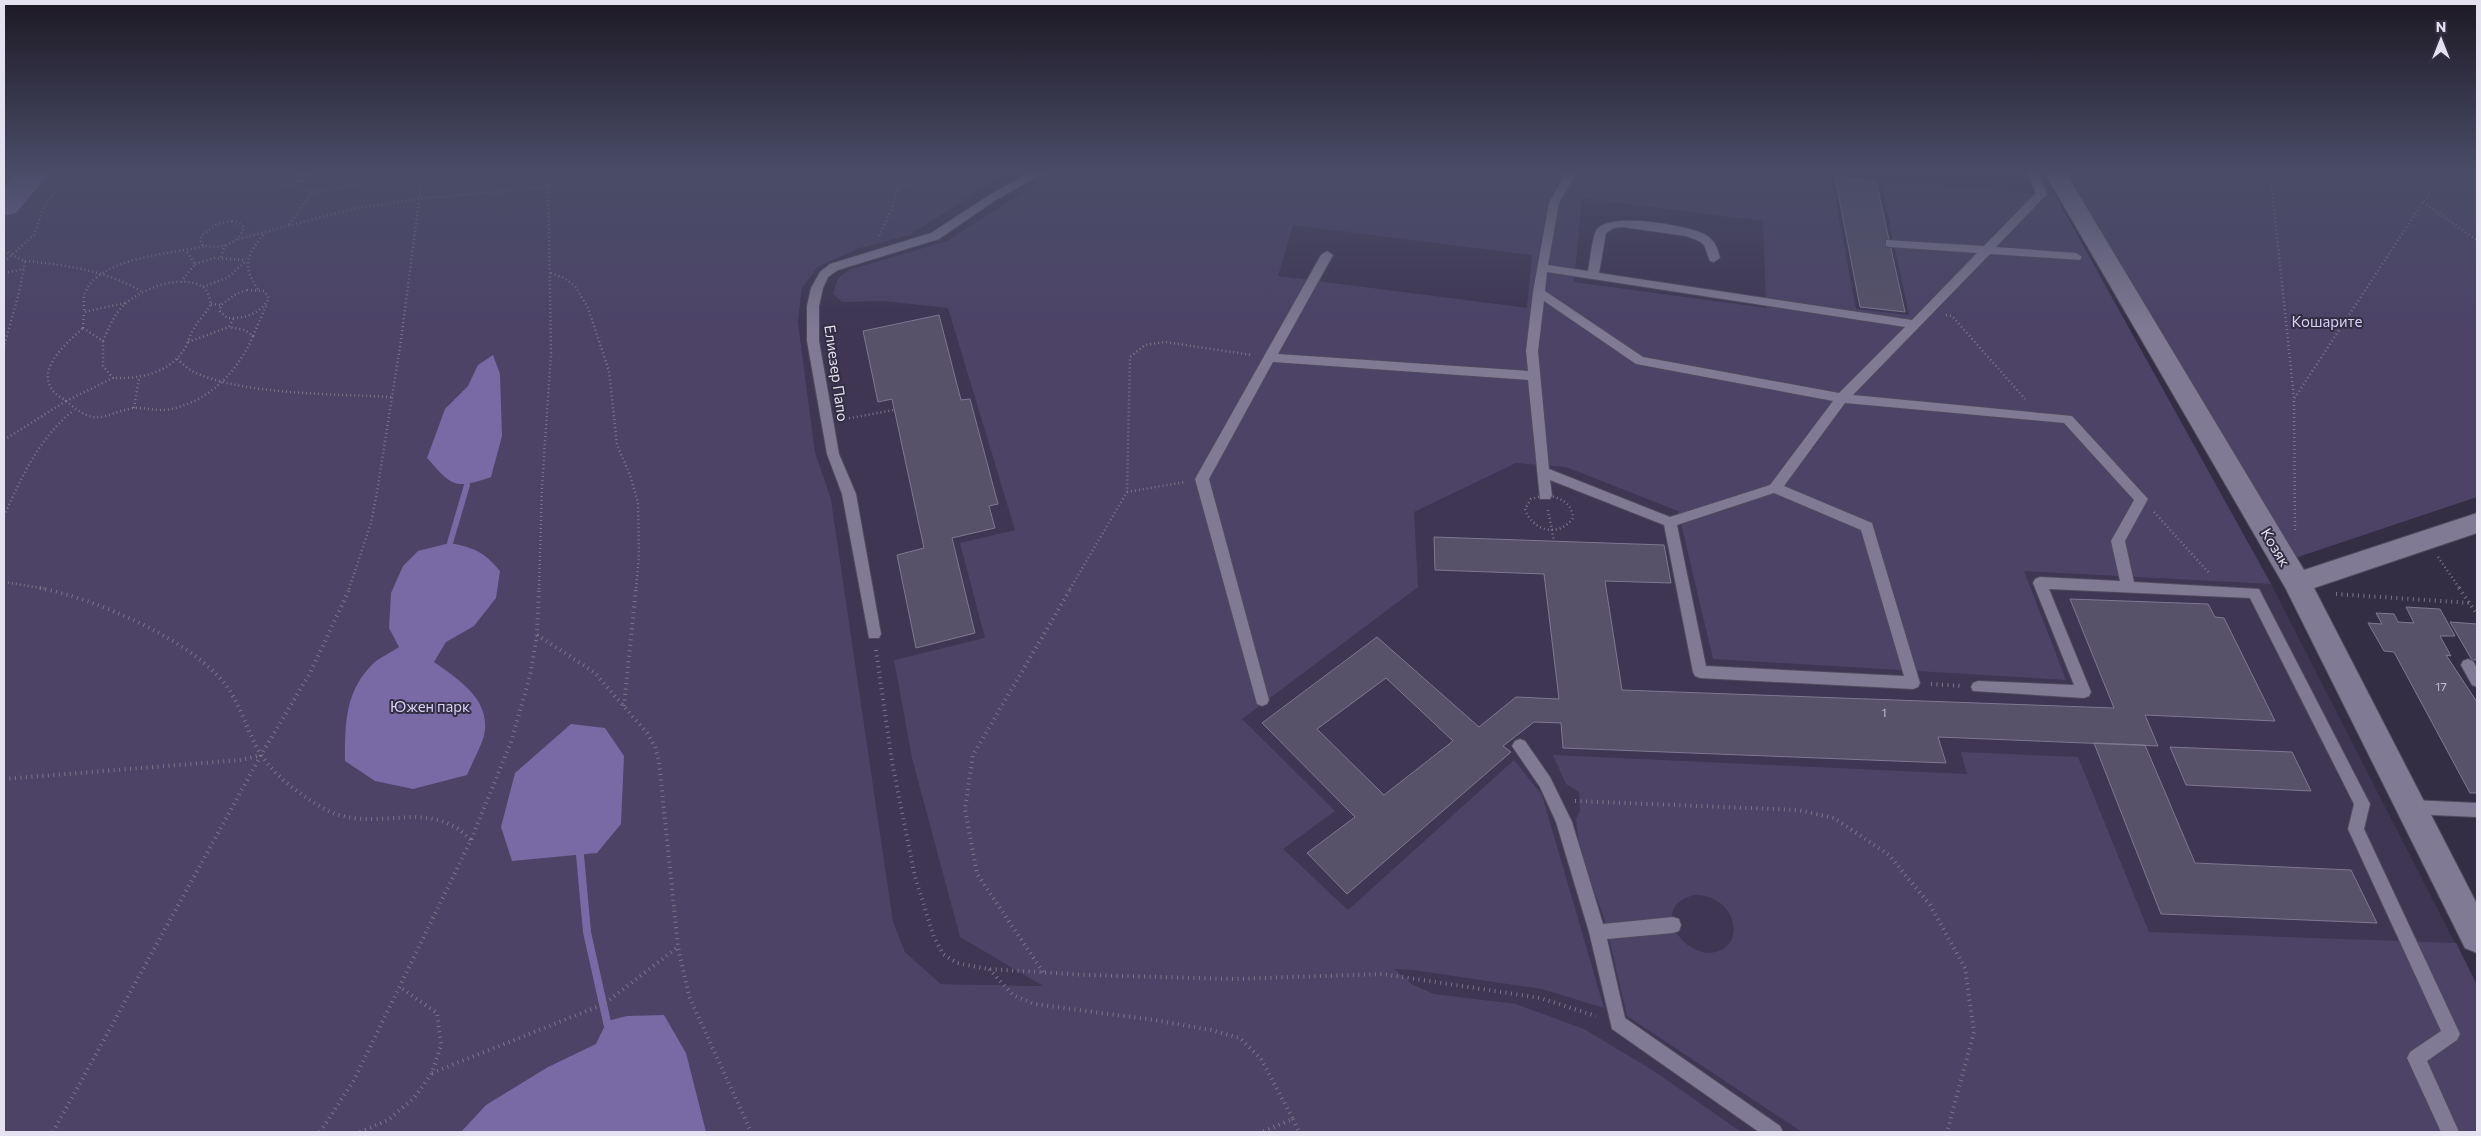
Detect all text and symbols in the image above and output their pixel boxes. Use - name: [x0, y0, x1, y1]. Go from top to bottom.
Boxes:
- north arrow: [2416, 15, 2466, 65]
- text: N: [2436, 18, 2446, 35]
- park label: Кошарите: [2292, 312, 2363, 330]
- street label: Елиезер Папо: [821, 324, 853, 422]
- street label: Козяк: [2258, 525, 2294, 569]
- house number: 17: [2435, 679, 2447, 693]
- park label: Южен парк: [390, 697, 470, 715]
- house number: 1: [1881, 705, 1887, 719]

